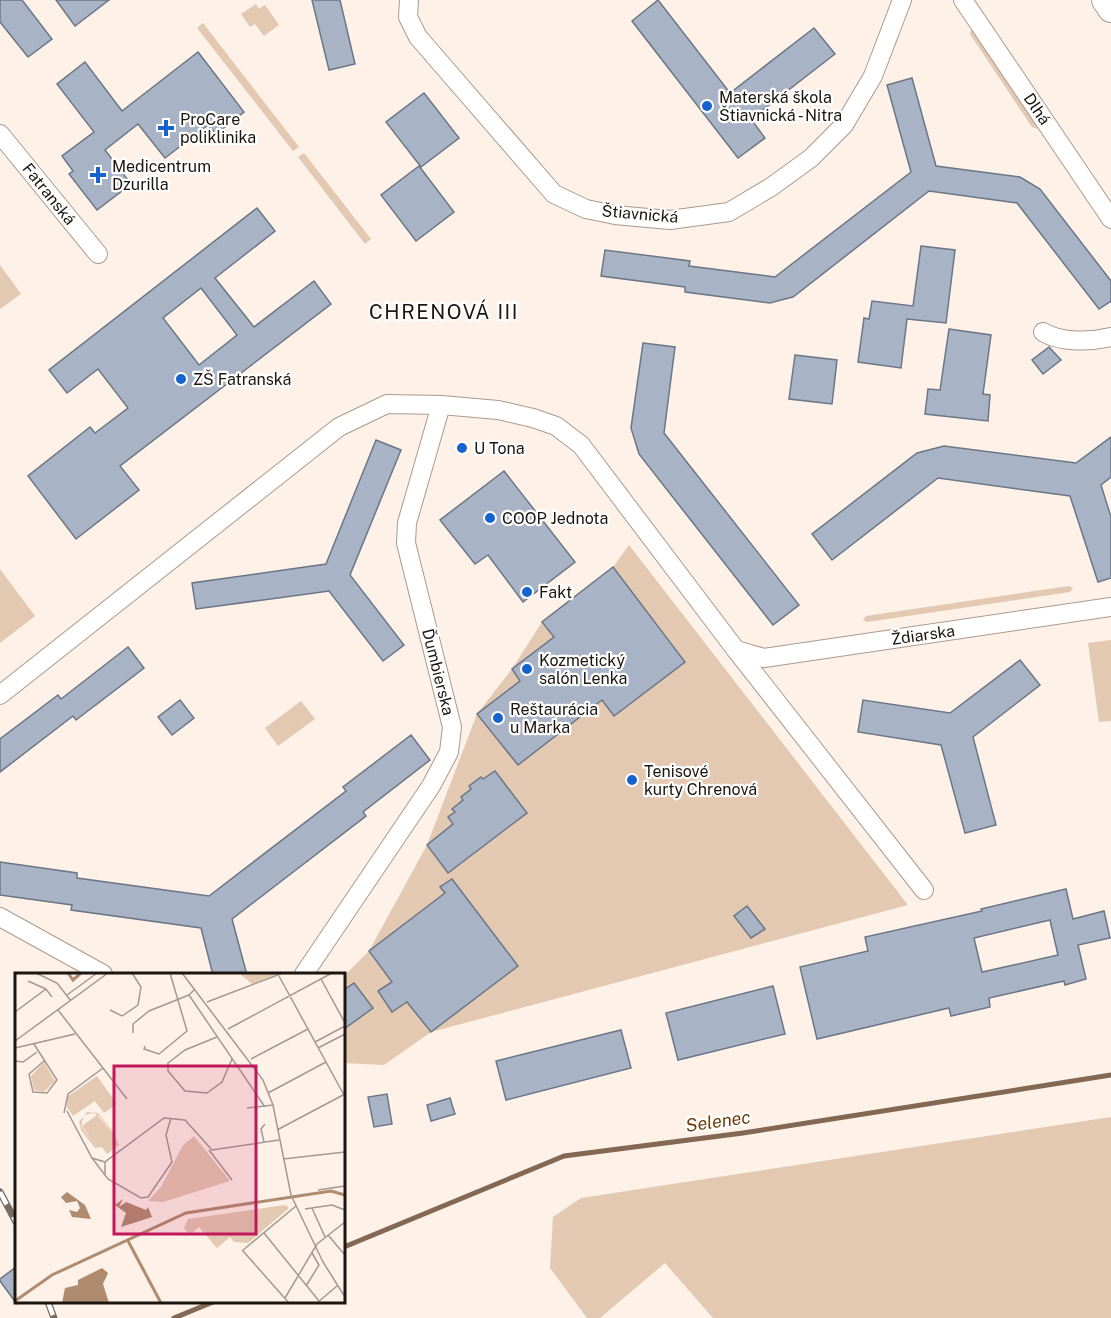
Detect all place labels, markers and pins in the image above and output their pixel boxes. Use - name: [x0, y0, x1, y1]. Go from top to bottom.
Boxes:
- place label: Materská škola Štiavnická - Nitra: [719, 88, 842, 125]
- marker: Materská škola Štiavnická - Nitra: [700, 99, 714, 113]
- place label: ProCare poliklinika: [180, 110, 256, 147]
- marker: ProCare poliklinika: [157, 119, 175, 137]
- place label: Medicentrum Dzurilla: [112, 157, 211, 194]
- marker: Medicentrum Dzurilla: [89, 166, 107, 184]
- place label: ZŠ Fatranská: [193, 369, 291, 389]
- marker: ZŠ Fatranská: [174, 372, 188, 386]
- place label: U Tona: [474, 439, 525, 458]
- marker: U Tona: [455, 441, 469, 455]
- place label: COOP Jednota: [502, 509, 608, 528]
- marker: COOP Jednota: [483, 511, 497, 525]
- place label: Fakt: [539, 583, 572, 602]
- marker: Fakt: [520, 585, 534, 599]
- place label: Kozmetický salón Lenka: [539, 651, 627, 688]
- marker: Kozmetický salón Lenka: [520, 662, 534, 676]
- place label: Reštaurácia u Marka: [510, 700, 598, 737]
- marker: Reštaurácia u Marka: [491, 711, 505, 725]
- place label: Tenisové kurty Chrenová: [644, 762, 757, 799]
- marker: Tenisové kurty Chrenová: [625, 773, 639, 787]

